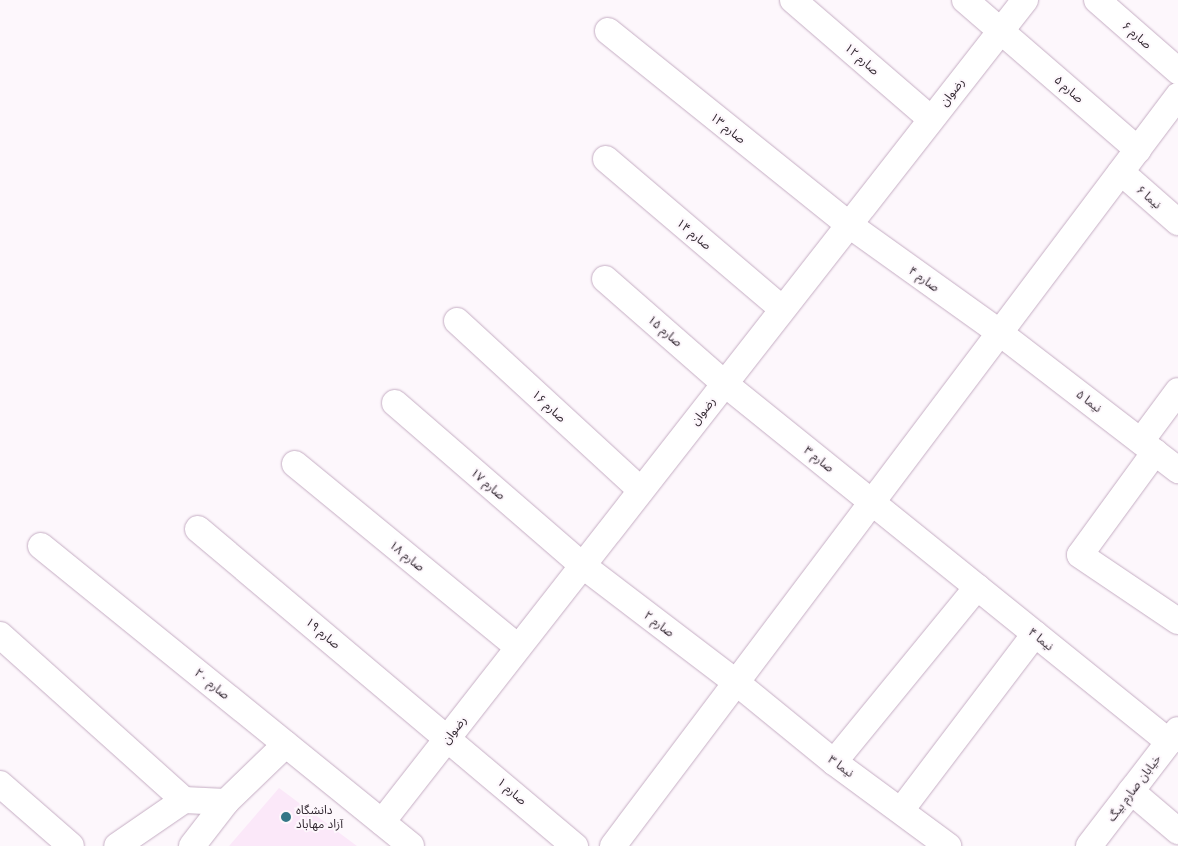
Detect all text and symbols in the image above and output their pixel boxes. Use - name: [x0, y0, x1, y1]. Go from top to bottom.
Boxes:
- street label: صارم ۶: [1119, 18, 1155, 52]
- street label: صارم ۱۲: [842, 40, 882, 78]
- street label: صارم ۵: [1051, 72, 1087, 106]
- street label: رضوان: [937, 75, 967, 109]
- street label: صارم ۱۳: [708, 110, 748, 146]
- street label: نیما ۶: [1134, 182, 1164, 212]
- street label: صارم ۱۴: [674, 215, 714, 253]
- street label: صارم ۴: [906, 263, 942, 295]
- street label: صارم ۱۵: [645, 312, 685, 350]
- street label: صارم ۱۶: [529, 387, 569, 425]
- street label: نیما ۵: [1073, 387, 1105, 415]
- street label: رضوان: [688, 394, 718, 428]
- street label: صارم ۳: [801, 443, 837, 475]
- street label: صارم ۱۷: [468, 465, 508, 503]
- street label: صارم ۱۸: [387, 538, 427, 574]
- street label: صارم ۲: [641, 608, 677, 640]
- street label: صارم ۱۹: [303, 614, 343, 652]
- street label: نیما ۴: [1026, 625, 1056, 653]
- street label: صارم ۲۰: [192, 666, 232, 702]
- street label: رضوان: [439, 713, 469, 747]
- street label: نیما ۳: [825, 752, 857, 780]
- street label: خیابان صارم بیگ: [1104, 752, 1164, 824]
- street label: صارم ۱: [494, 774, 530, 808]
- place label: دانشگاه آزاد مهاباد: [296, 803, 343, 831]
- marker: دانشگاه آزاد مهاباد: [280, 811, 292, 823]

